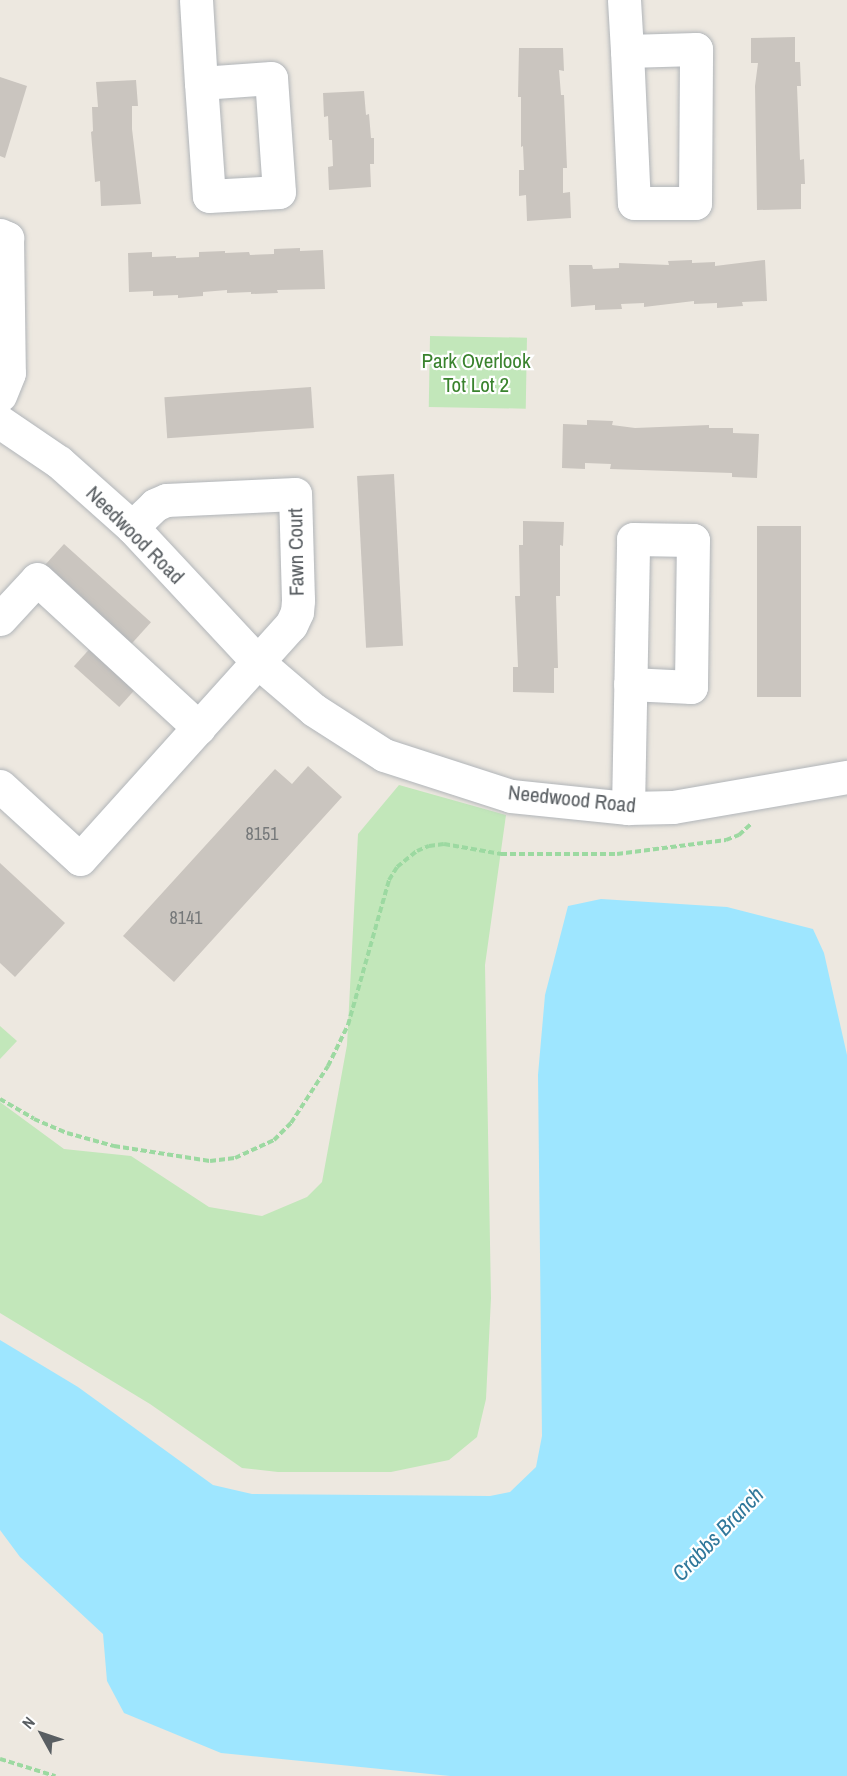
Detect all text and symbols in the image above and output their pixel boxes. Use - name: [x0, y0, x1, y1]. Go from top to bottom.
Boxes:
- park label: Park Overlook Tot Lot 2: [421, 348, 531, 398]
- street label: Needwood Road: [81, 481, 189, 589]
- street label: Fawn Court: [283, 508, 309, 596]
- street label: Needwood Road: [507, 780, 637, 818]
- house number: 8151: [246, 823, 278, 845]
- house number: 8141: [170, 907, 202, 929]
- water label: Crabbs Branch: [667, 1482, 769, 1586]
- north arrow: [12, 1704, 72, 1764]
- text: N: [17, 1712, 40, 1733]

